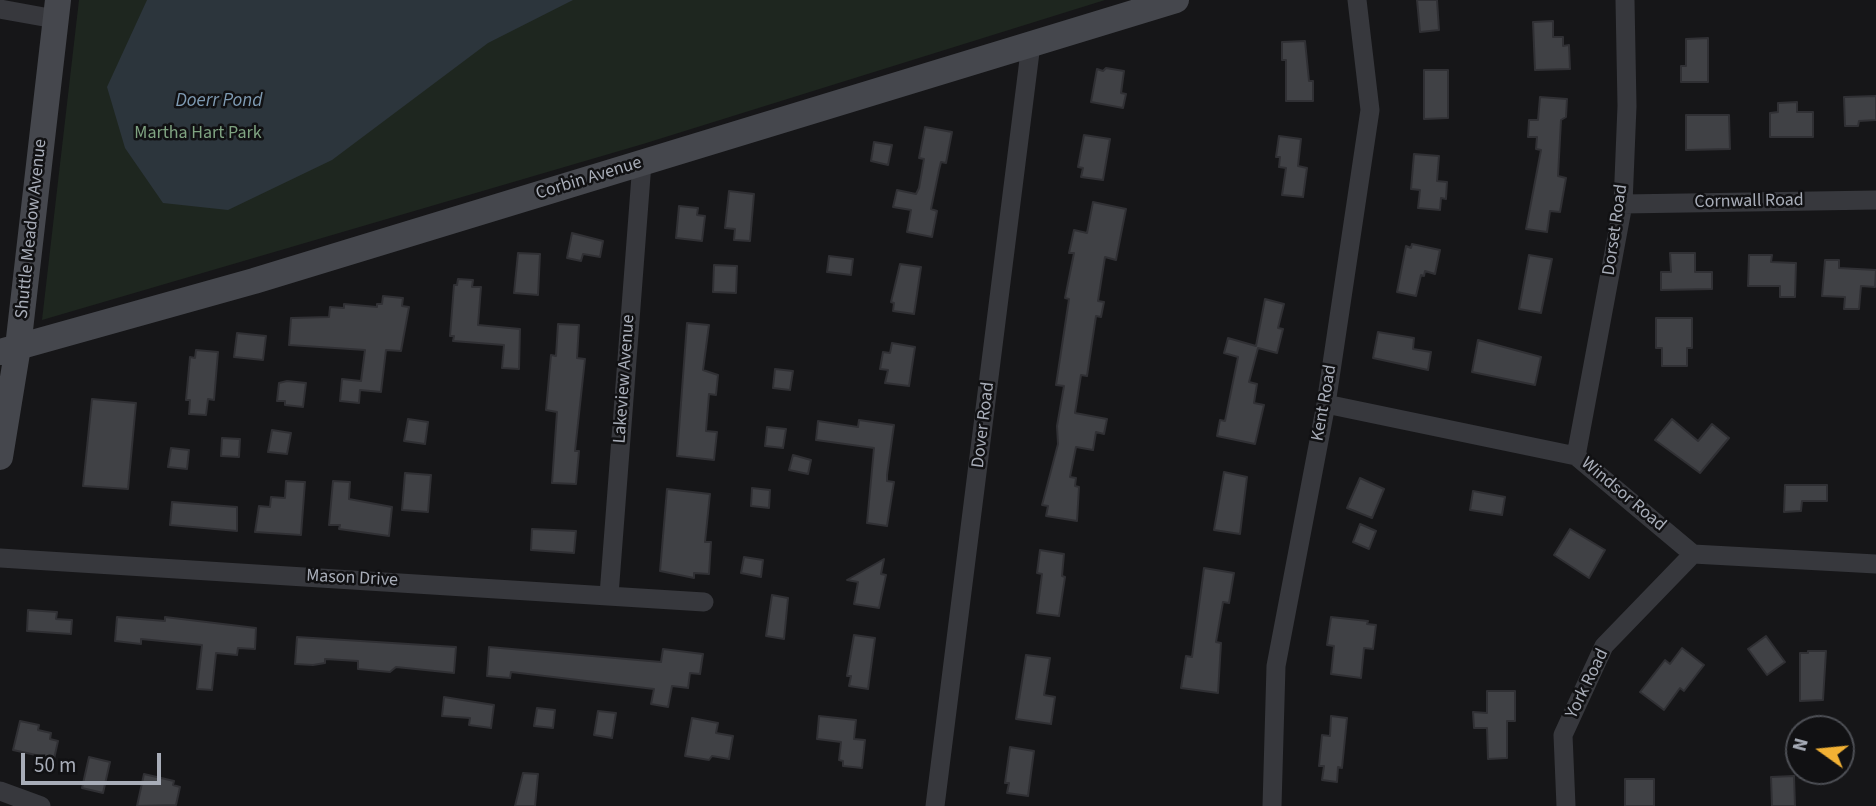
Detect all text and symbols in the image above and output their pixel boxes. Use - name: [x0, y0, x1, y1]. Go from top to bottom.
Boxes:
- water label: Doerr Pond: [175, 91, 263, 113]
- park label: Martha Hart Park: [134, 123, 262, 145]
- street label: Shuttle Meadow Avenue: [12, 138, 52, 320]
- street label: Corbin Avenue: [533, 153, 645, 205]
- street label: Dorset Road: [1599, 183, 1633, 277]
- street label: Cornwall Road: [1694, 190, 1804, 214]
- street label: Lakeview Avenue: [610, 314, 640, 444]
- street label: Kent Road: [1308, 363, 1342, 443]
- street label: Dover Road: [968, 381, 1000, 469]
- street label: Windsor Road: [1576, 453, 1670, 537]
- street label: Mason Drive: [306, 566, 398, 592]
- street label: York Road: [1562, 646, 1614, 722]
- north arrow: [1785, 715, 1855, 785]
- text: N: [1786, 735, 1816, 755]
- scale bar: [24, 740, 164, 784]
- text: 50 m: [34, 750, 76, 780]

